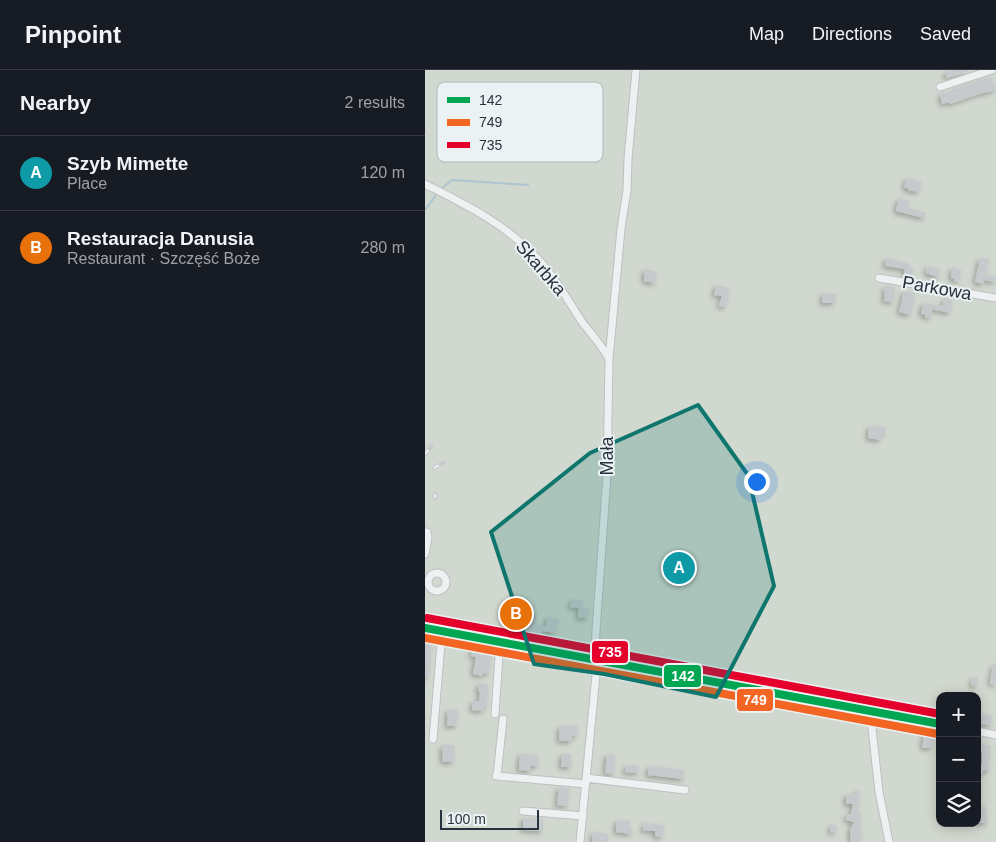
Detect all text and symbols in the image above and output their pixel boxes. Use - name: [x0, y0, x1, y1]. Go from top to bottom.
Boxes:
- text: Pinpoint: [25, 21, 121, 48]
- text: Map: [749, 24, 784, 44]
- text: Directions: [812, 24, 892, 44]
- text: Saved: [920, 24, 971, 44]
- legend: [437, 82, 603, 162]
- text: Nearby: [20, 91, 91, 114]
- text: 142: [479, 92, 503, 108]
- text: 2 results: [345, 94, 405, 111]
- text: 749: [479, 114, 503, 130]
- text: 735: [479, 137, 503, 153]
- text: Szyb Mimette: [67, 153, 188, 174]
- text: A: [30, 164, 42, 181]
- text: 120 m: [361, 164, 405, 181]
- text: Place: [67, 175, 107, 192]
- text: Restauracja Danusia: [67, 228, 254, 249]
- street label: Skarbka: [512, 237, 571, 300]
- text: B: [30, 239, 42, 256]
- text: 280 m: [361, 239, 405, 256]
- text: Restaurant · Szczęść Boże: [67, 250, 260, 267]
- street label: Parkowa: [901, 272, 974, 304]
- street label: Mała: [597, 436, 617, 476]
- your location: [744, 469, 770, 495]
- pin: A: [663, 549, 695, 587]
- pin: B: [500, 595, 532, 633]
- line badge: 735: [591, 640, 629, 664]
- text: 735: [598, 644, 622, 660]
- line badge: 142: [663, 664, 702, 688]
- text: 142: [671, 668, 695, 684]
- line badge: 749: [736, 688, 774, 712]
- text: 749: [743, 692, 767, 708]
- map controls: [936, 692, 981, 827]
- button: +: [936, 692, 981, 737]
- button: −: [936, 737, 981, 782]
- button: layers: [936, 782, 981, 827]
- scale bar: [440, 807, 539, 830]
- text: 100 m: [447, 811, 486, 827]

